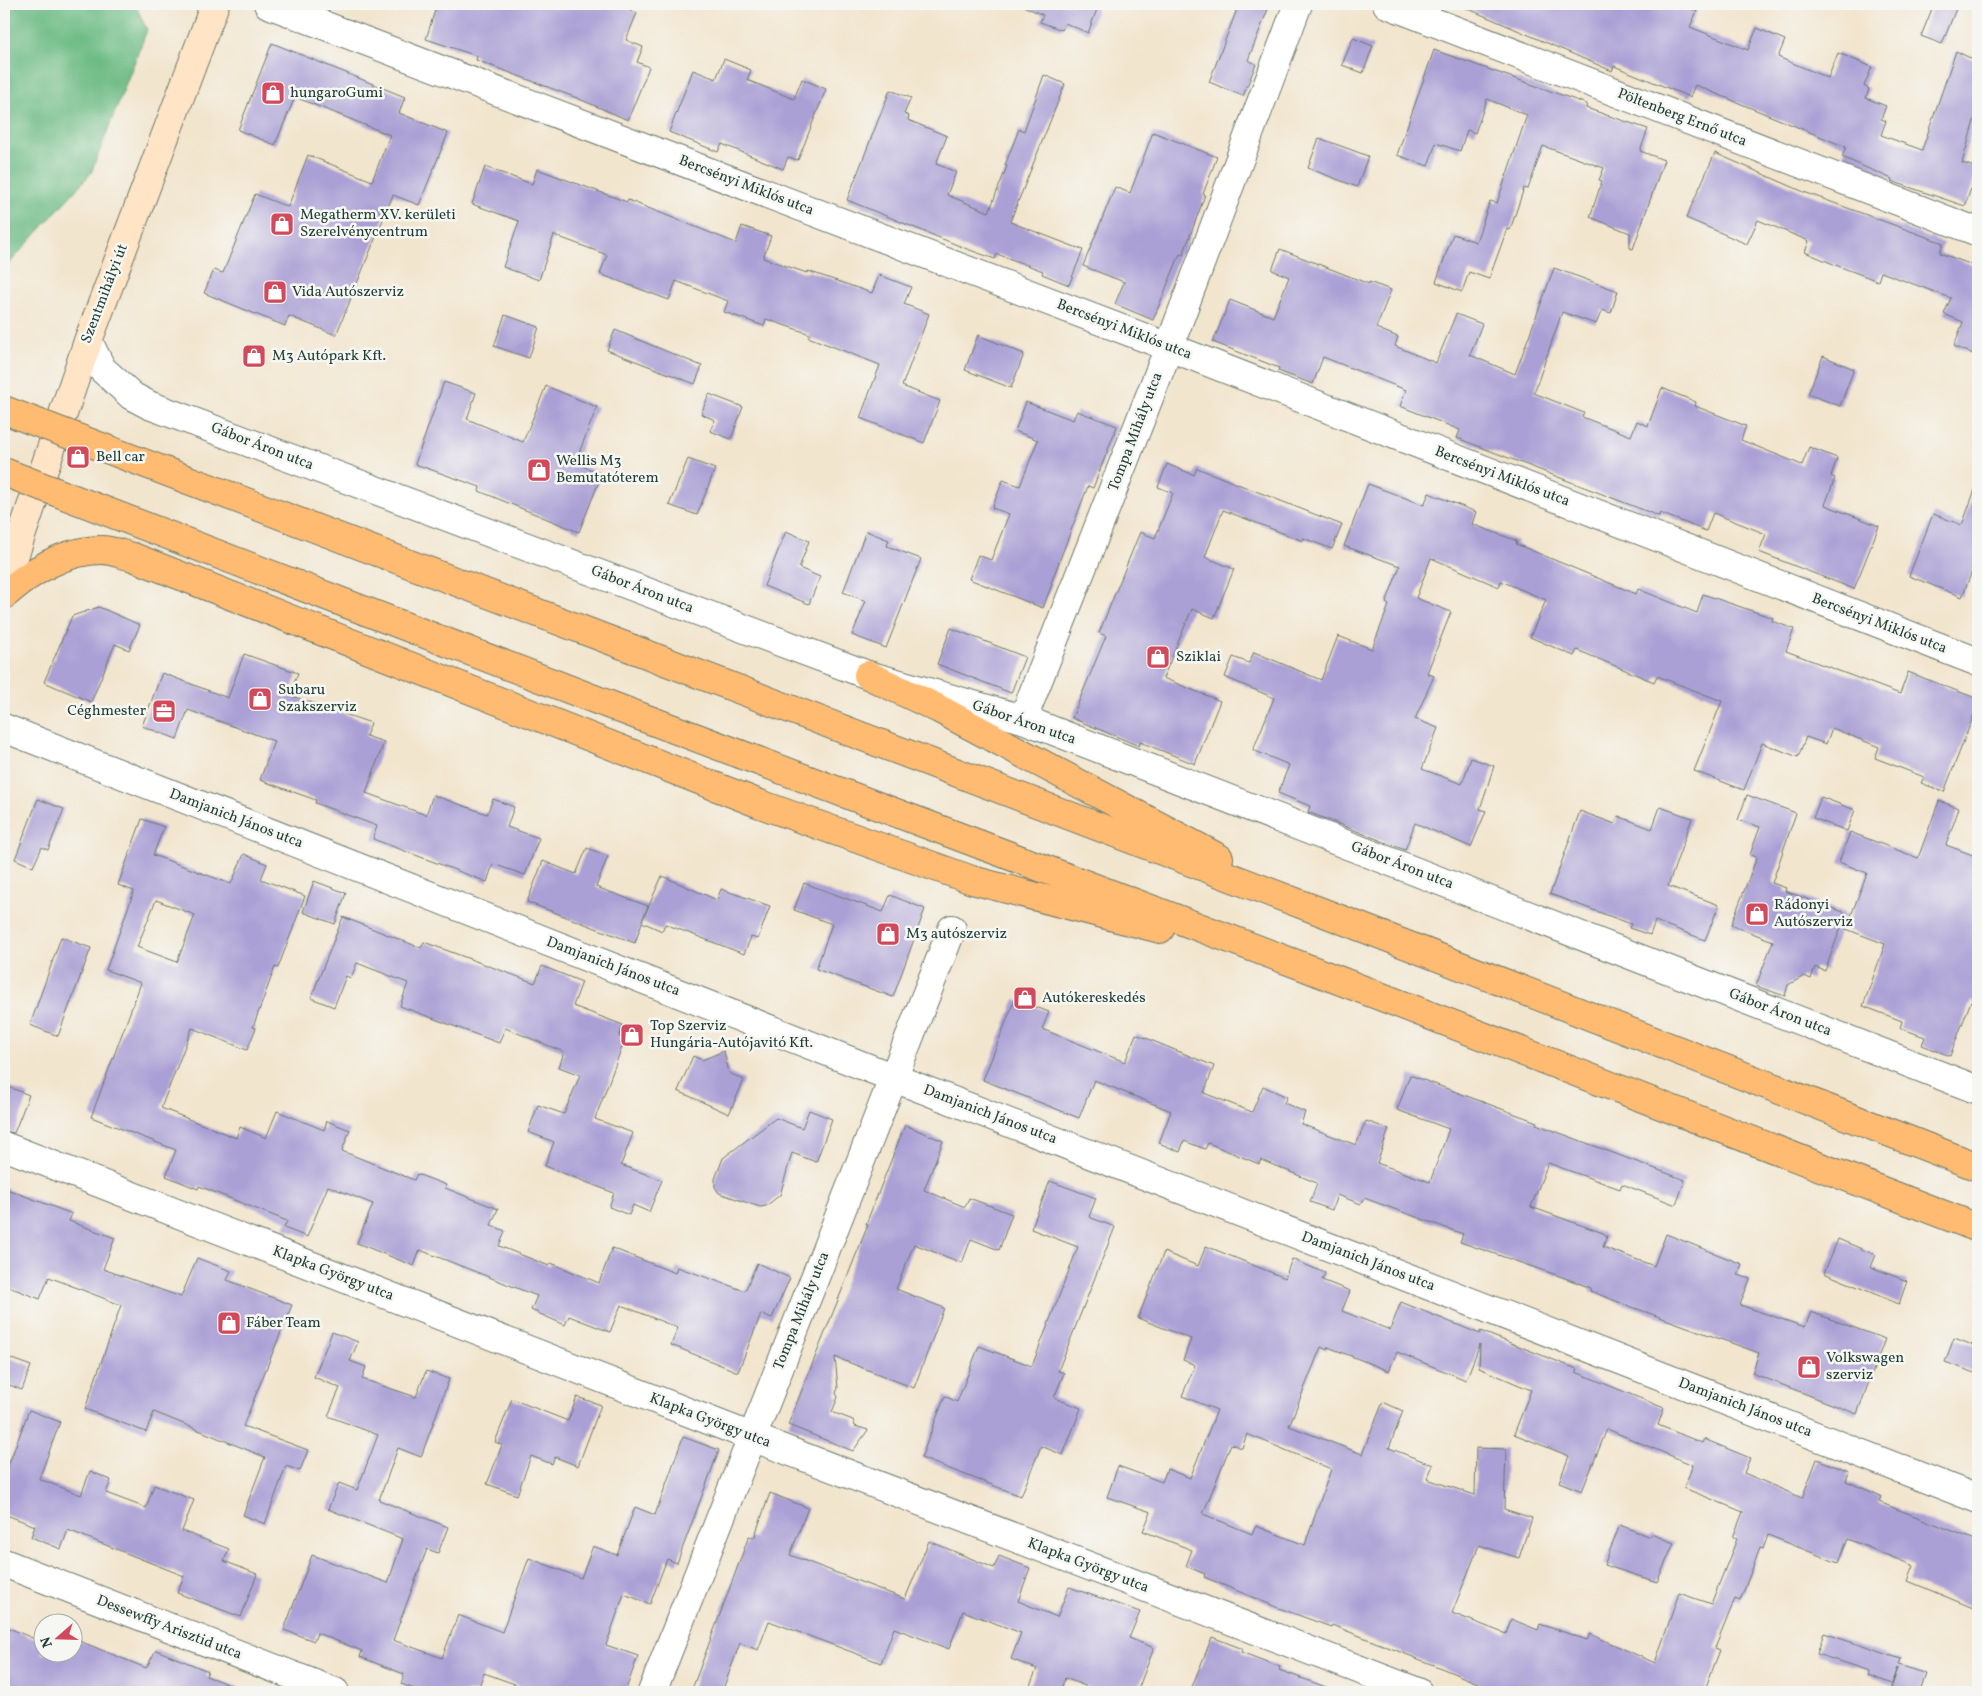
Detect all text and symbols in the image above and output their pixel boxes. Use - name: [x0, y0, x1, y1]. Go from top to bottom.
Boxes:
- shop icon: hungaroGumi: [260, 80, 286, 106]
- place label: hungaroGumi: [290, 83, 383, 104]
- street label: Pöltenberg Ernő utca: [1614, 84, 1750, 152]
- street label: Bercsényi Miklós utca: [675, 151, 817, 221]
- place label: Megatherm XV. kerületi Szerelvénycentrum: [300, 205, 456, 243]
- shop icon: Megatherm XV. kerületi Szerelvénycentrum: [269, 211, 295, 237]
- street label: Szentmihályi út: [76, 241, 134, 347]
- shop icon: Vida Autószerviz: [262, 279, 288, 305]
- place label: Vida Autószerviz: [292, 282, 404, 303]
- street label: Bercsényi Miklós utca: [1053, 295, 1195, 365]
- shop icon: M3 Autópark Kft.: [241, 343, 267, 369]
- place label: M3 Autópark Kft.: [272, 346, 386, 367]
- street label: Tompa Mihály utca: [1104, 369, 1168, 495]
- street label: Gábor Áron utca: [208, 418, 316, 476]
- street label: Bercsényi Miklós utca: [1431, 442, 1573, 512]
- shop icon: Bell car: [65, 444, 91, 470]
- place label: Bell car: [96, 447, 145, 468]
- place label: Wellis M3 Bemutatóterem: [556, 451, 659, 489]
- shop icon: Wellis M3 Bemutatóterem: [526, 457, 552, 483]
- street label: Gábor Áron utca: [588, 561, 696, 619]
- street label: Bercsényi Miklós utca: [1808, 589, 1950, 659]
- shop icon: Sziklai: [1145, 644, 1171, 670]
- place label: Sziklai: [1176, 647, 1221, 668]
- place label: Subaru Szakszerviz: [278, 680, 357, 718]
- shop icon: Subaru Szakszerviz: [247, 686, 273, 712]
- street label: Gábor Áron utca: [969, 695, 1079, 751]
- office icon: Céghmester: [151, 698, 177, 724]
- place label: Céghmester: [67, 701, 146, 722]
- street label: Damjanich János utca: [166, 784, 306, 854]
- street label: Gábor Áron utca: [1348, 837, 1456, 895]
- place label: Rádonyi Autószerviz: [1774, 895, 1853, 933]
- shop icon: Rádonyi Autószerviz: [1744, 901, 1770, 927]
- shop icon: M3 autószerviz: [875, 921, 901, 947]
- place label: M3 autószerviz: [906, 924, 1007, 945]
- street label: Damjanich János utca: [543, 932, 683, 1002]
- street label: Gábor Áron utca: [1726, 984, 1834, 1042]
- shop icon: Autókereskedés: [1012, 985, 1038, 1011]
- place label: Autókereskedés: [1042, 988, 1146, 1009]
- place label: Top Szerviz Hungária-Autójavitó Kft.: [650, 1016, 813, 1054]
- shop icon: Top Szerviz Hungária-Autójavitó Kft.: [619, 1022, 645, 1048]
- street label: Damjanich János utca: [920, 1080, 1060, 1150]
- street label: Damjanich János utca: [1298, 1227, 1438, 1297]
- street label: Klapka György utca: [269, 1241, 397, 1307]
- street label: Tompa Mihály utca: [769, 1249, 835, 1373]
- shop icon: Fáber Team: [216, 1310, 242, 1336]
- place label: Fáber Team: [246, 1313, 321, 1334]
- place label: Volkswagen szerviz: [1826, 1348, 1904, 1386]
- shop icon: Volkswagen szerviz: [1796, 1354, 1822, 1380]
- street label: Damjanich János utca: [1675, 1373, 1815, 1443]
- street label: Klapka György utca: [646, 1388, 774, 1454]
- street label: Klapka György utca: [1024, 1533, 1152, 1599]
- street label: Dessewffy Arisztid utca: [93, 1591, 245, 1665]
- north arrow: [32, 1614, 82, 1664]
- text: N: [37, 1634, 58, 1650]

